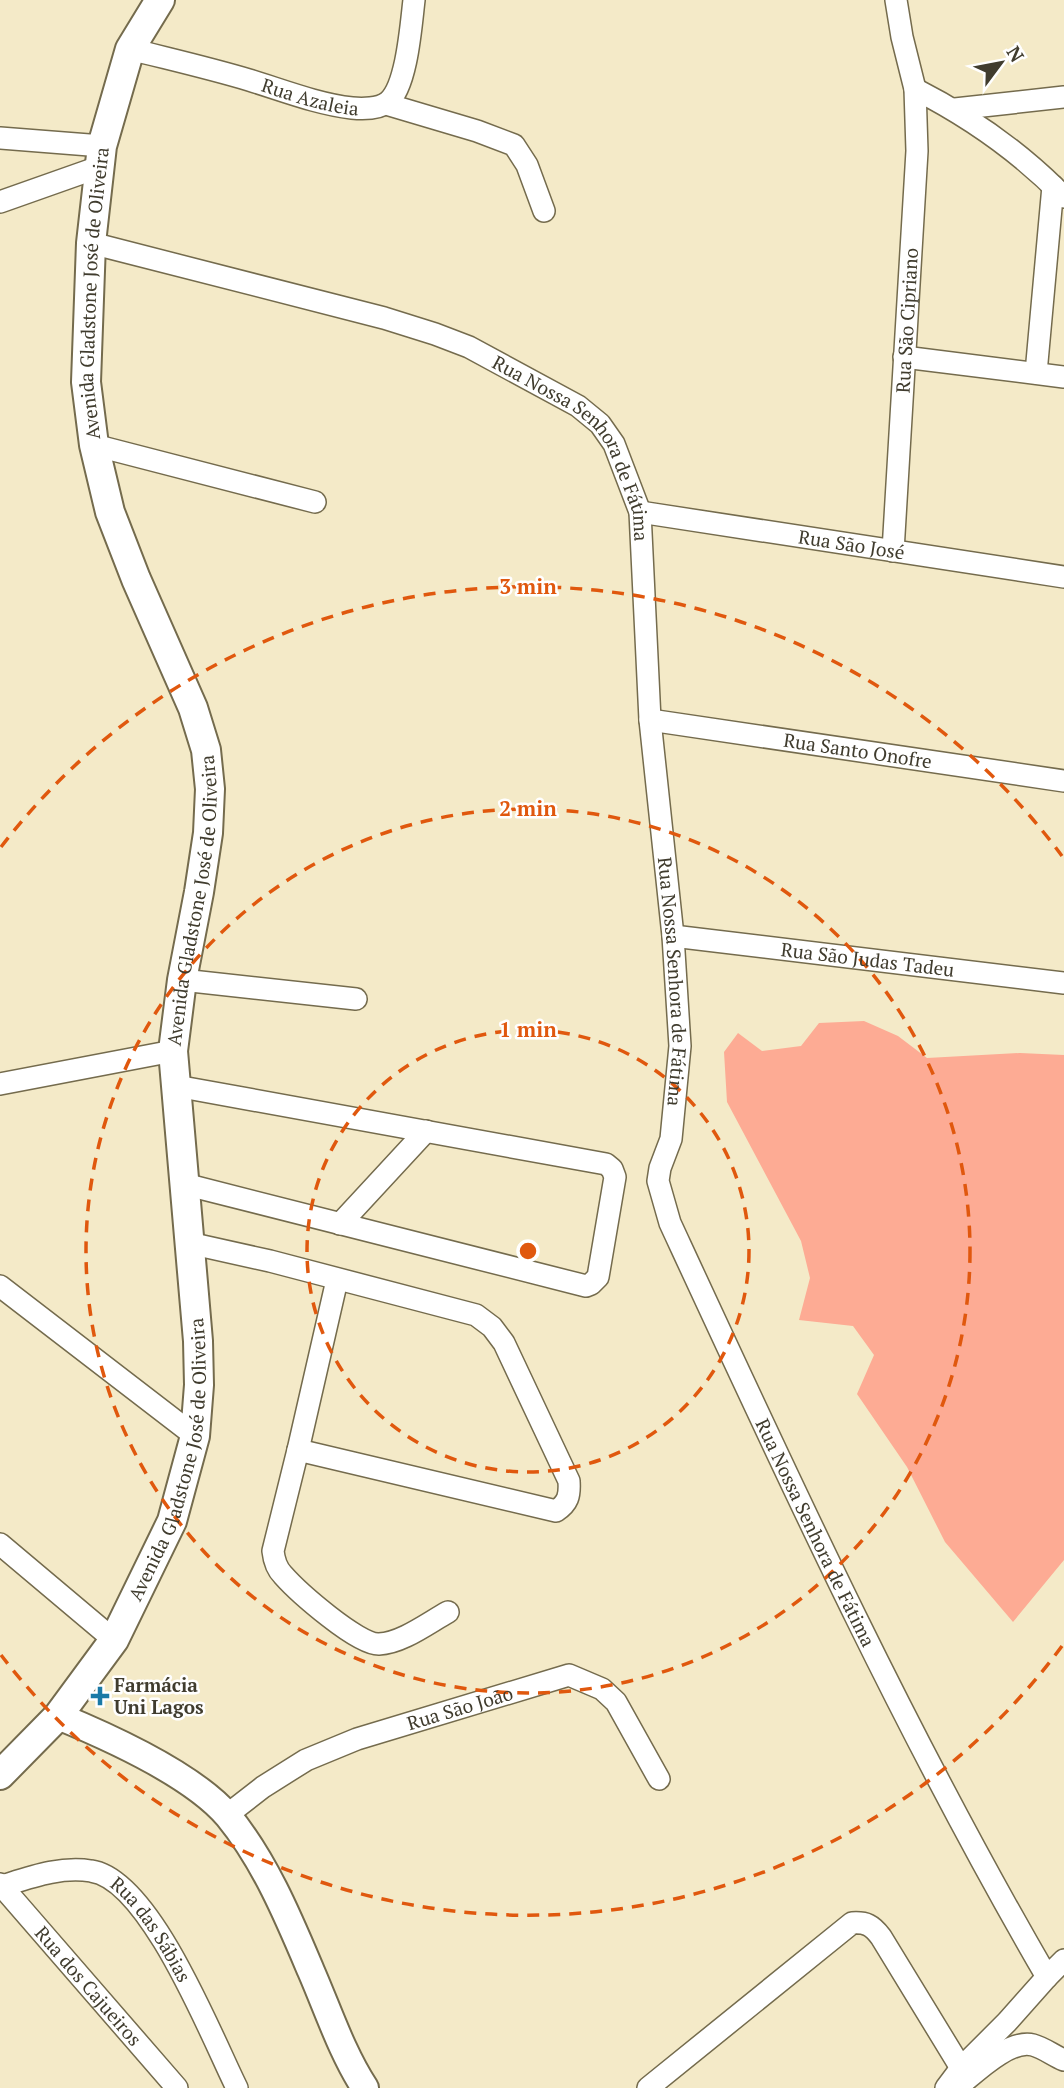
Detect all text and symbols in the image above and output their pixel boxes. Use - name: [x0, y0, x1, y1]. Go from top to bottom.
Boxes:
- north arrow: [966, 28, 1036, 98]
- text: N: [1001, 41, 1031, 67]
- street label: Rua Azaleia: [259, 72, 360, 121]
- street label: Avenida Gladstone José de Oliveira: [73, 145, 114, 441]
- street label: Rua São Cipriano: [890, 247, 923, 394]
- street label: Rua Nossa Senhora de Fátima: [488, 349, 654, 542]
- street label: Rua São José: [797, 523, 906, 564]
- text: 3 min: [499, 572, 557, 600]
- street label: Rua Santo Onofre: [782, 727, 934, 773]
- street label: Avenida Gladstone José de Oliveira: [161, 753, 222, 1047]
- text: 2 min: [499, 794, 557, 822]
- street label: Rua Nossa Senhora de Fátima: [653, 856, 693, 1108]
- street label: Rua São Judas Tadeu: [780, 936, 956, 982]
- text: 1 min: [499, 1015, 557, 1043]
- centre of rings: [516, 1239, 540, 1263]
- street label: Avenida Gladstone José de Oliveira: [122, 1317, 211, 1605]
- street label: Rua Nossa Senhora de Fátima: [751, 1414, 882, 1651]
- place label: Farmácia Uni Lagos: [114, 1672, 204, 1719]
- street label: Rua São João: [404, 1680, 516, 1735]
- marker: Farmácia Uni Lagos: [92, 1688, 108, 1704]
- street label: Rua das Sábias: [106, 1871, 197, 1986]
- street label: Rua dos Cajueiros: [30, 1921, 148, 2051]

